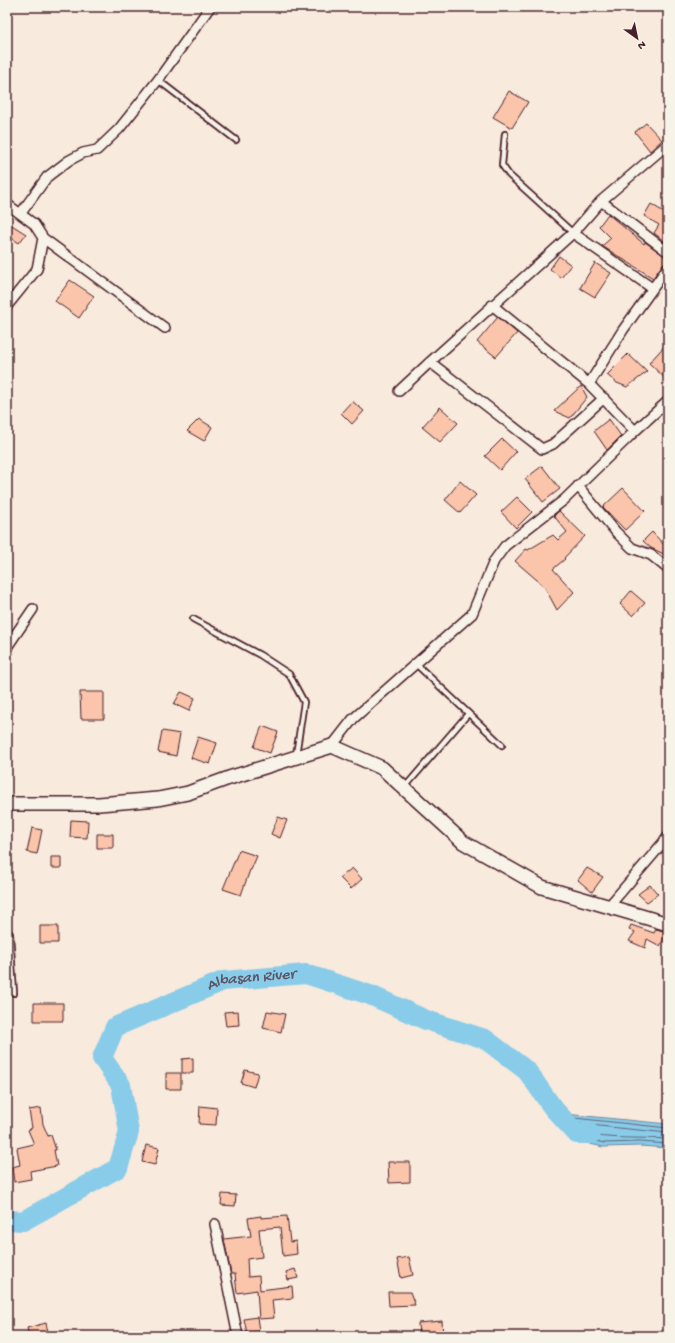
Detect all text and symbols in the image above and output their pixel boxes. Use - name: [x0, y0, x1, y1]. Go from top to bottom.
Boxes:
- north arrow: [617, 18, 657, 58]
- text: N: [635, 38, 648, 52]
- water label: Albasan River: [204, 965, 299, 996]

